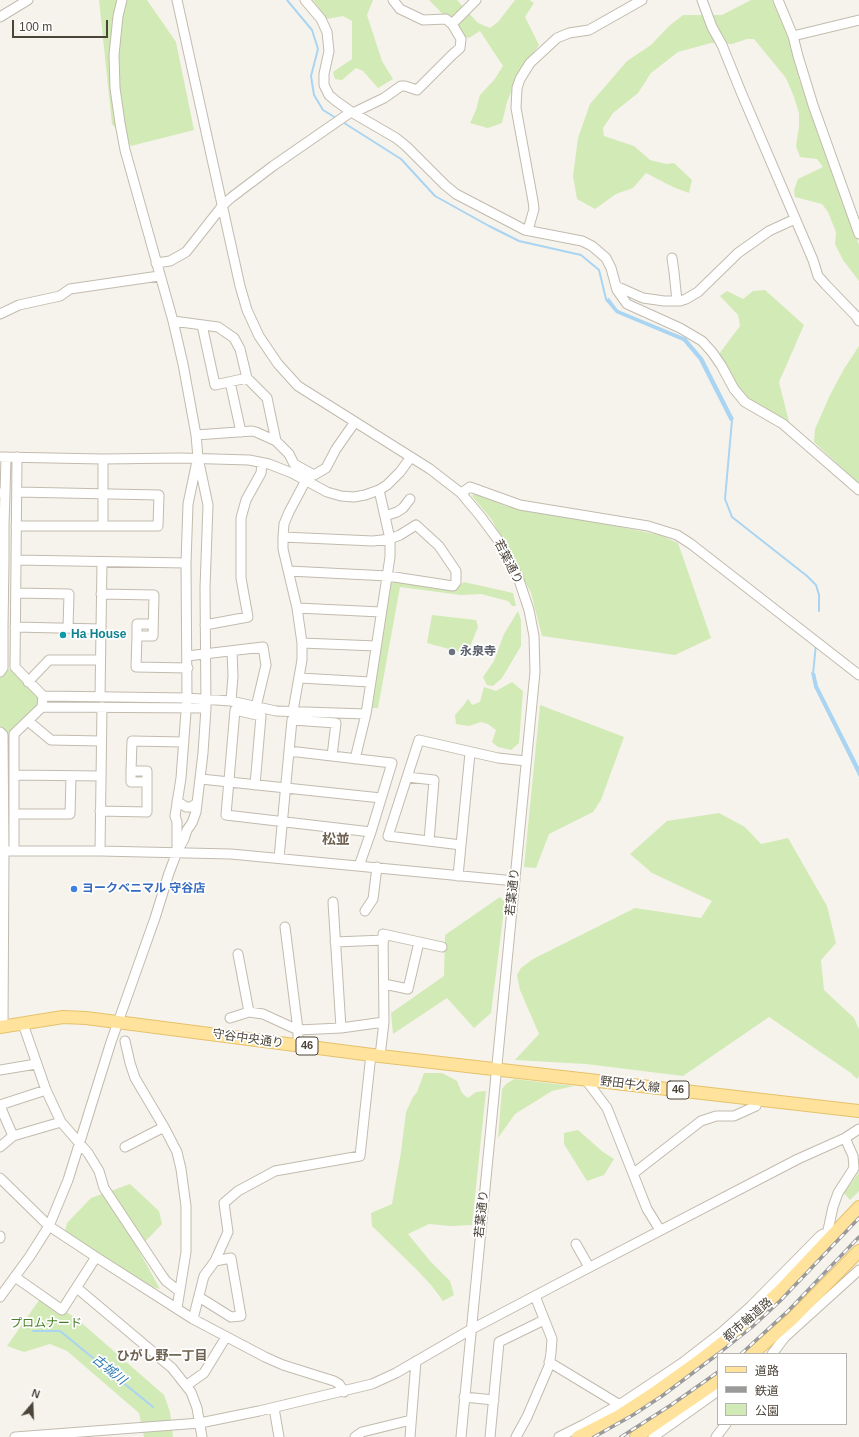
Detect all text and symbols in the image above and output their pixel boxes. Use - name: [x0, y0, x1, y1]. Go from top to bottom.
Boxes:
- scale bar: [14, 12, 110, 38]
- text: 100 m: [19, 20, 52, 34]
- street label: 若葉通り: [491, 537, 525, 587]
- place label: Ha House: [71, 628, 126, 642]
- marker: Ha House: [58, 630, 68, 640]
- place label: 永泉寺: [460, 645, 496, 659]
- marker: 永泉寺: [447, 647, 457, 657]
- district label: 松並: [322, 832, 350, 848]
- street label: 若葉通り: [503, 867, 523, 917]
- place label: ヨークベニマル 守谷店: [82, 882, 205, 896]
- marker: ヨークベニマル 守谷店: [69, 884, 79, 894]
- street label: 守谷中央通り: [211, 1027, 285, 1051]
- road number: 46: [296, 1037, 318, 1055]
- street label: 野田牛久線: [599, 1074, 661, 1096]
- road number: 46: [667, 1081, 689, 1099]
- street label: 若葉通り: [472, 1189, 492, 1239]
- street label: 都市軸道路: [721, 1295, 775, 1345]
- park label: プロムナード: [10, 1317, 82, 1331]
- district label: ひがし野一丁目: [117, 1348, 207, 1364]
- water label: 古城川: [89, 1352, 129, 1388]
- legend: [717, 1353, 847, 1425]
- text: 道路: [755, 1364, 779, 1378]
- text: 鉄道: [755, 1384, 779, 1398]
- north arrow: [12, 1385, 52, 1425]
- text: N: [30, 1387, 42, 1401]
- text: 公園: [755, 1404, 779, 1418]

